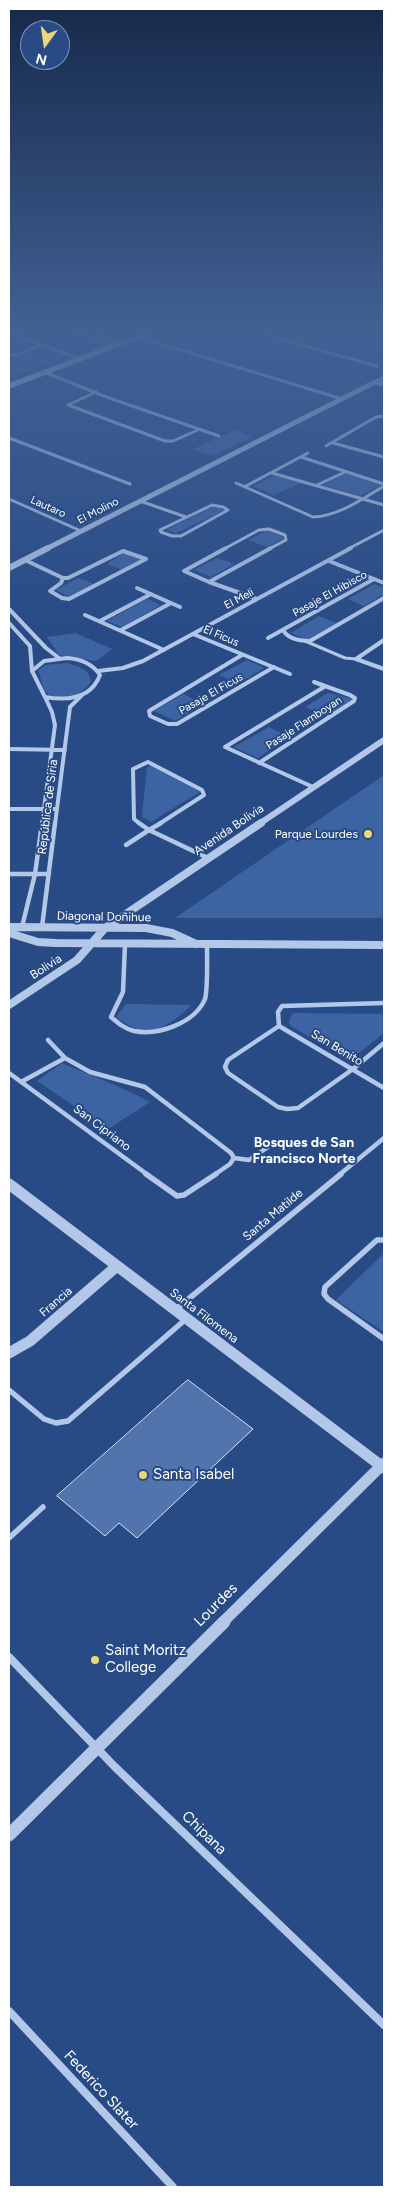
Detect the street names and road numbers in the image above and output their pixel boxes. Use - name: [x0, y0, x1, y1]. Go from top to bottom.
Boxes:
- street label: Lautaro: [28, 493, 68, 521]
- street label: El Molino: [75, 495, 121, 527]
- street label: Pasaje El Hibisco: [290, 568, 370, 620]
- street label: El Meli: [222, 586, 256, 612]
- street label: El Ficus: [201, 623, 241, 649]
- street label: Pasaje El Ficus: [177, 670, 245, 718]
- street label: Pasaje Flamboyan: [264, 694, 344, 752]
- street label: República de Siria: [35, 759, 61, 855]
- street label: Avenida Bolivia: [191, 801, 267, 859]
- street label: Diagonal Doñihue: [57, 909, 151, 925]
- street label: Bolivia: [27, 951, 65, 983]
- street label: San Benito: [308, 1027, 366, 1069]
- street label: San Cipriano: [70, 1102, 134, 1154]
- street label: Santa Matilde: [240, 1186, 306, 1244]
- street label: Francia: [37, 1284, 75, 1320]
- street label: Santa Filomena: [167, 1285, 241, 1347]
- street label: Lourdes: [191, 1580, 241, 1630]
- street label: Chipana: [178, 1807, 230, 1859]
- street label: Federico Slater: [60, 2047, 142, 2133]

